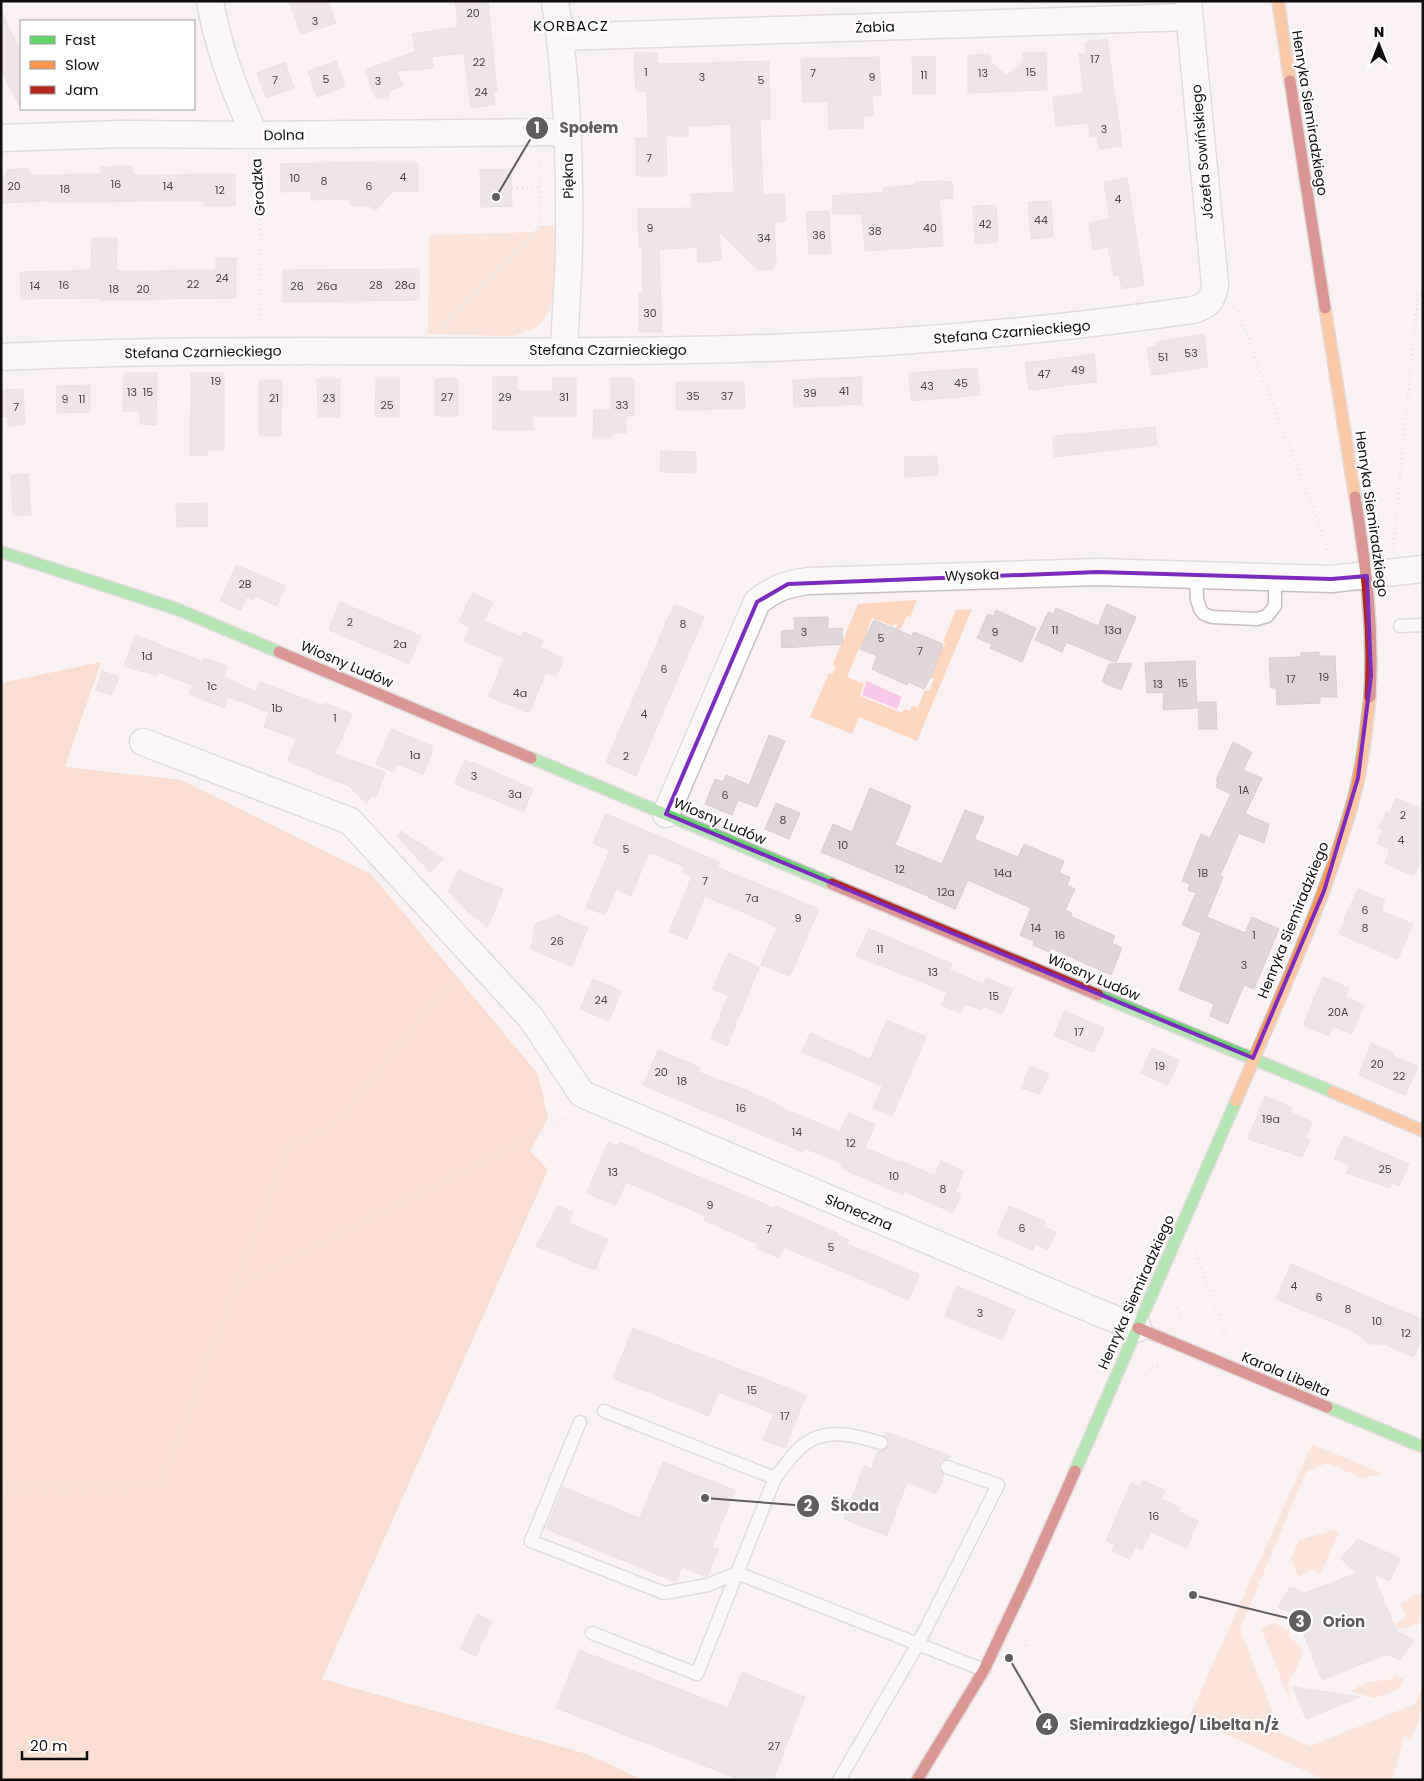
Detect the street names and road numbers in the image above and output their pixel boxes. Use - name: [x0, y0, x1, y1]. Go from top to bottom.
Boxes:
- street label: Żabia: [855, 16, 895, 38]
- street label: Henryka Siemiradzkiego: [1287, 29, 1333, 197]
- street label: Józefa Sowińskiego: [1186, 84, 1218, 220]
- street label: Dolna: [263, 125, 305, 145]
- street label: Piękna: [558, 153, 578, 199]
- street label: Grodzka: [246, 158, 270, 216]
- street label: Stefana Czarnieckiego: [933, 315, 1091, 349]
- street label: Stefana Czarnieckiego: [529, 340, 687, 360]
- street label: Stefana Czarnieckiego: [124, 341, 282, 363]
- street label: Henryka Siemiradzkiego: [1350, 430, 1394, 598]
- street label: Wysoka: [944, 564, 1000, 586]
- street label: Wiosny Ludów: [298, 635, 397, 693]
- street label: Wiosny Ludów: [671, 792, 770, 850]
- street label: Henryka Siemiradzkiego: [1252, 839, 1334, 1001]
- street label: Wiosny Ludów: [1045, 948, 1144, 1006]
- street label: Słoneczna: [822, 1189, 896, 1235]
- street label: Henryka Siemiradzkiego: [1093, 1211, 1179, 1372]
- street label: Karola Libelta: [1239, 1346, 1333, 1402]

